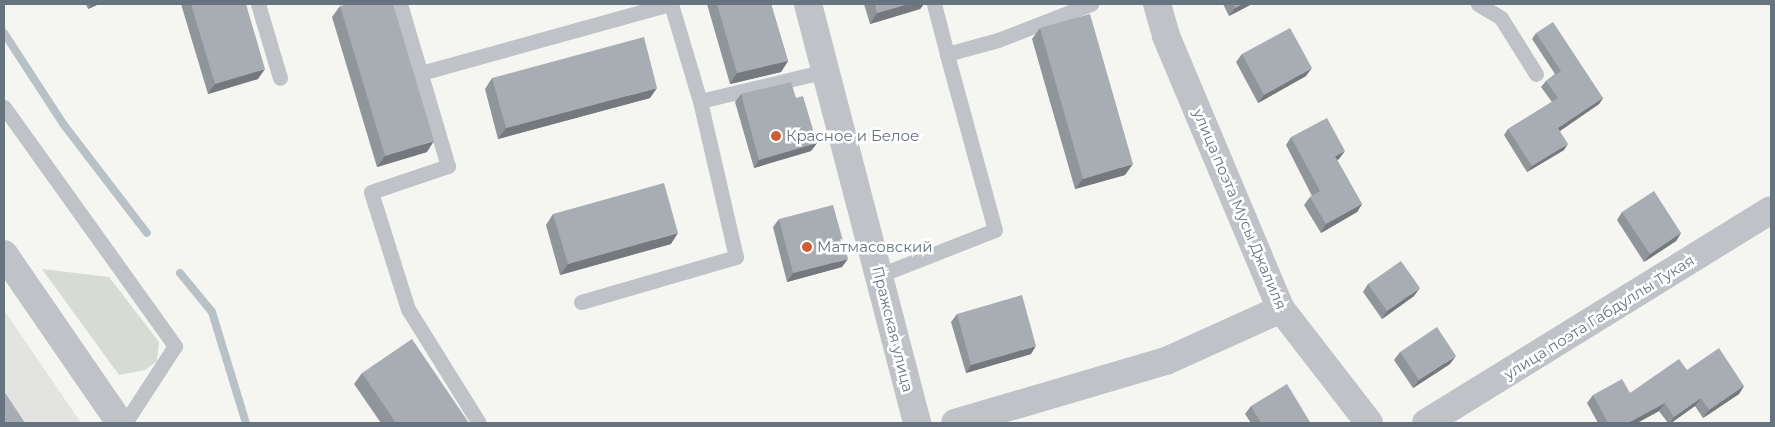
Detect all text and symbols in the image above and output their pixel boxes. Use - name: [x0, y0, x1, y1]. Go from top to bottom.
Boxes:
- street label: улица поэта Мусы Джалиля: [1189, 106, 1291, 312]
- place label: Красное и Белое: [786, 127, 919, 145]
- marker: Красное и Белое: [770, 130, 782, 142]
- place label: Матмасовский: [817, 238, 933, 256]
- marker: Матмасовский: [801, 241, 813, 253]
- street label: улица поэта Габдуллы Тукая: [1501, 251, 1697, 383]
- street label: Пражская улица: [869, 264, 917, 394]

